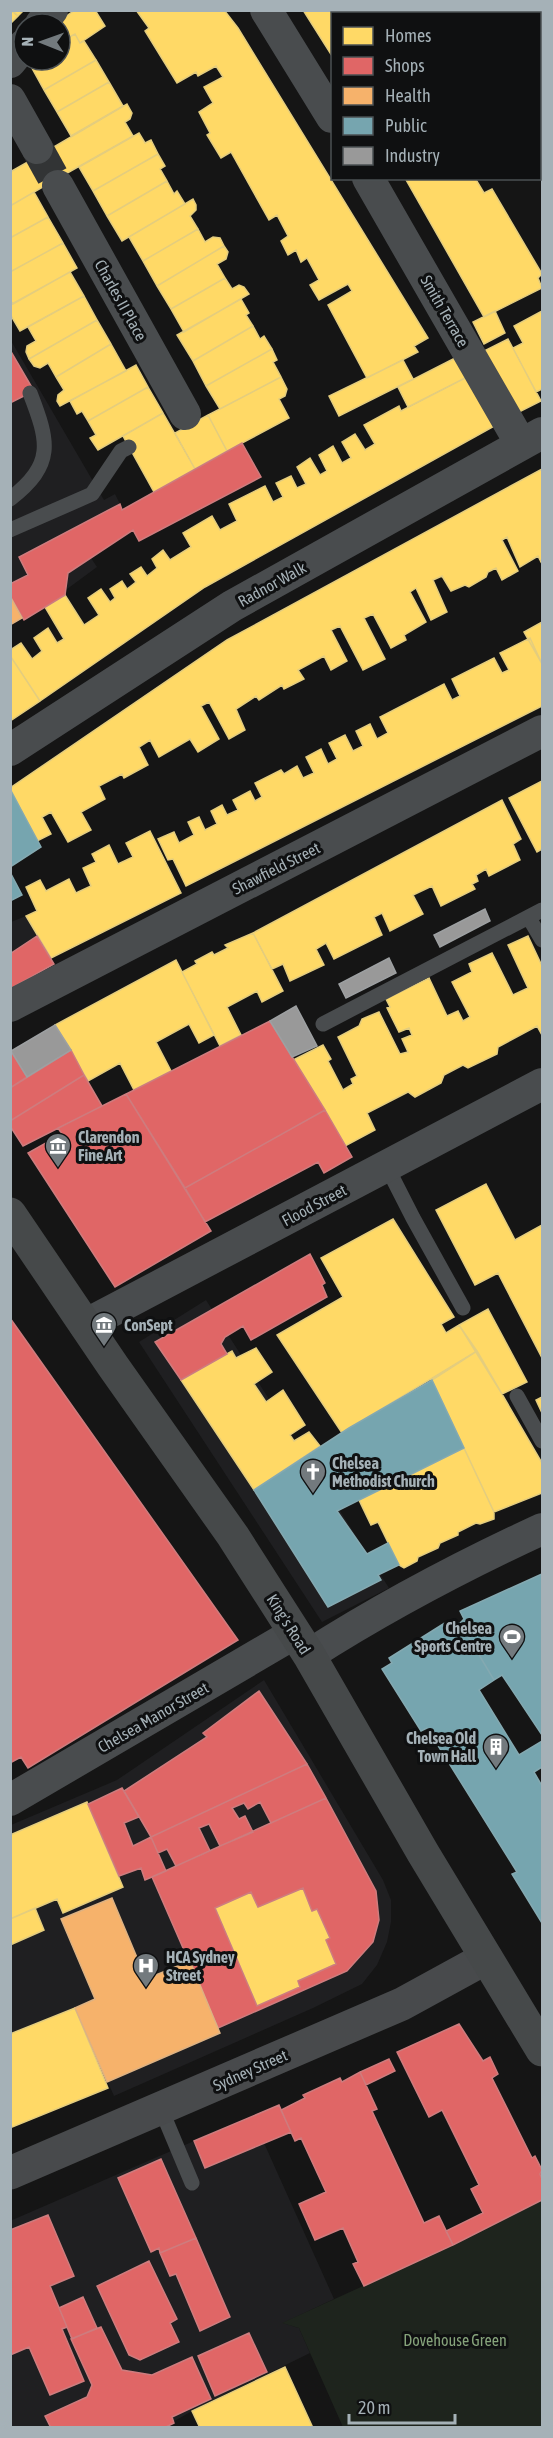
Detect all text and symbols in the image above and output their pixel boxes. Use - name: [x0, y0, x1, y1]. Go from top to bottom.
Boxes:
- north arrow: [12, 12, 72, 72]
- legend: [331, 12, 541, 180]
- text: Homes: [385, 25, 431, 46]
- text: N: [18, 37, 36, 47]
- text: Shops: [385, 55, 425, 76]
- text: Health: [385, 85, 431, 106]
- text: Public: [385, 115, 427, 136]
- text: Industry: [385, 145, 440, 166]
- street label: Charles II Place: [91, 257, 151, 343]
- street label: Smith Terrace: [417, 272, 473, 350]
- street label: Radnor Walk: [235, 558, 309, 610]
- street label: Shawfield Street: [229, 838, 323, 898]
- place label: Clarendon Fine Art: [78, 1128, 140, 1164]
- museum icon: Clarendon Fine Art: [43, 1131, 73, 1169]
- street label: Flood Street: [279, 1180, 350, 1229]
- museum icon: ConSept: [89, 1310, 119, 1348]
- place label: ConSept: [124, 1316, 173, 1334]
- place label: Chelsea Methodist Church: [332, 1454, 435, 1490]
- church icon: Chelsea Methodist Church: [298, 1457, 328, 1495]
- street label: King's Road: [263, 1591, 314, 1658]
- place label: Chelsea Sports Centre: [414, 1619, 492, 1655]
- sports icon: Chelsea Sports Centre: [497, 1622, 527, 1660]
- street label: Chelsea Manor Street: [95, 1678, 212, 1756]
- place label: Chelsea Old Town Hall: [406, 1729, 477, 1765]
- building icon: Chelsea Old Town Hall: [481, 1732, 511, 1770]
- place label: HCA Sydney Street: [166, 1948, 235, 1984]
- hospital icon: HCA Sydney Street: [131, 1951, 161, 1989]
- street label: Sydney Street: [210, 2045, 291, 2095]
- park label: Dovehouse Green: [403, 2331, 507, 2349]
- scale bar: [349, 2387, 456, 2425]
- text: 20 m: [358, 2397, 390, 2418]

